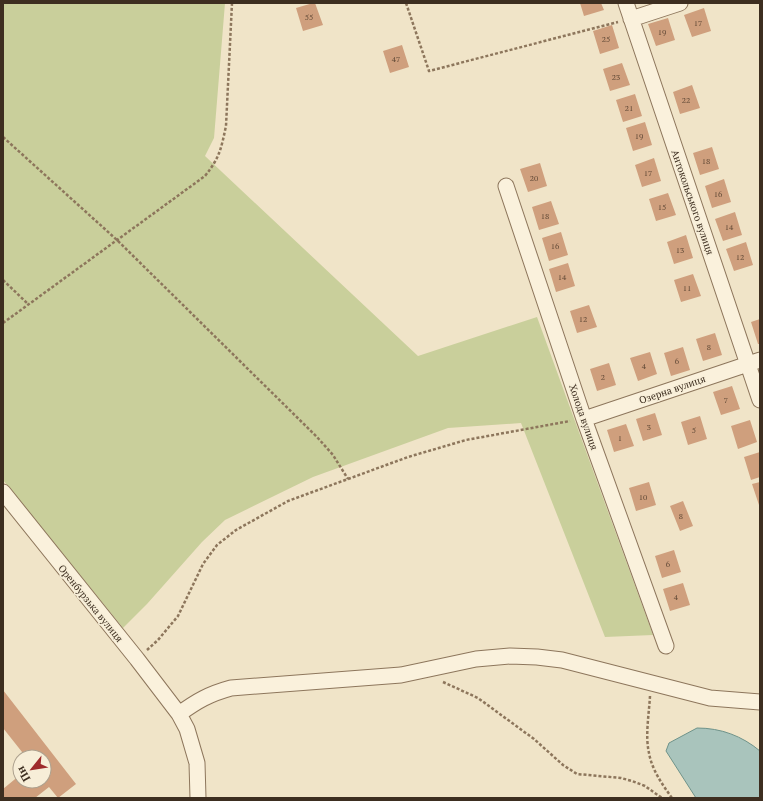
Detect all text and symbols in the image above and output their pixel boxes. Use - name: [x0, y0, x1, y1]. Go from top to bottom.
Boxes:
- house number: 55: [305, 12, 313, 22]
- house number: 17: [694, 18, 702, 28]
- house number: 19: [658, 27, 666, 37]
- house number: 25: [602, 34, 610, 44]
- house number: 47: [392, 54, 400, 64]
- house number: 23: [612, 72, 620, 82]
- house number: 22: [682, 95, 690, 105]
- house number: 21: [625, 103, 633, 113]
- house number: 19: [635, 131, 643, 141]
- street label: Антокольського вулиця: [668, 148, 717, 256]
- house number: 18: [702, 156, 710, 166]
- house number: 17: [644, 168, 652, 178]
- house number: 20: [530, 173, 538, 183]
- house number: 16: [714, 189, 723, 199]
- house number: 15: [658, 202, 666, 212]
- house number: 18: [541, 211, 549, 221]
- house number: 14: [725, 222, 734, 232]
- house number: 16: [551, 241, 560, 251]
- house number: 13: [676, 245, 684, 255]
- house number: 12: [736, 252, 744, 262]
- house number: 14: [558, 272, 567, 282]
- house number: 11: [683, 283, 691, 293]
- house number: 12: [579, 314, 587, 324]
- house number: 8: [707, 342, 711, 352]
- house number: 6: [675, 356, 680, 366]
- house number: 4: [642, 361, 647, 371]
- house number: 2: [601, 372, 605, 382]
- street label: Озерна вулиця: [637, 372, 707, 407]
- street label: Холода вулиця: [566, 383, 601, 452]
- house number: 7: [724, 395, 728, 405]
- house number: 3: [647, 422, 651, 432]
- house number: 5: [692, 425, 696, 435]
- house number: 1: [618, 433, 622, 443]
- house number: 10: [639, 492, 647, 502]
- house number: 8: [679, 511, 683, 521]
- house number: 6: [666, 559, 671, 569]
- street label: Оренбурзька вулиця: [55, 562, 126, 645]
- house number: 4: [674, 592, 679, 602]
- north arrow: [12, 749, 52, 789]
- text: Пн: [13, 764, 33, 784]

